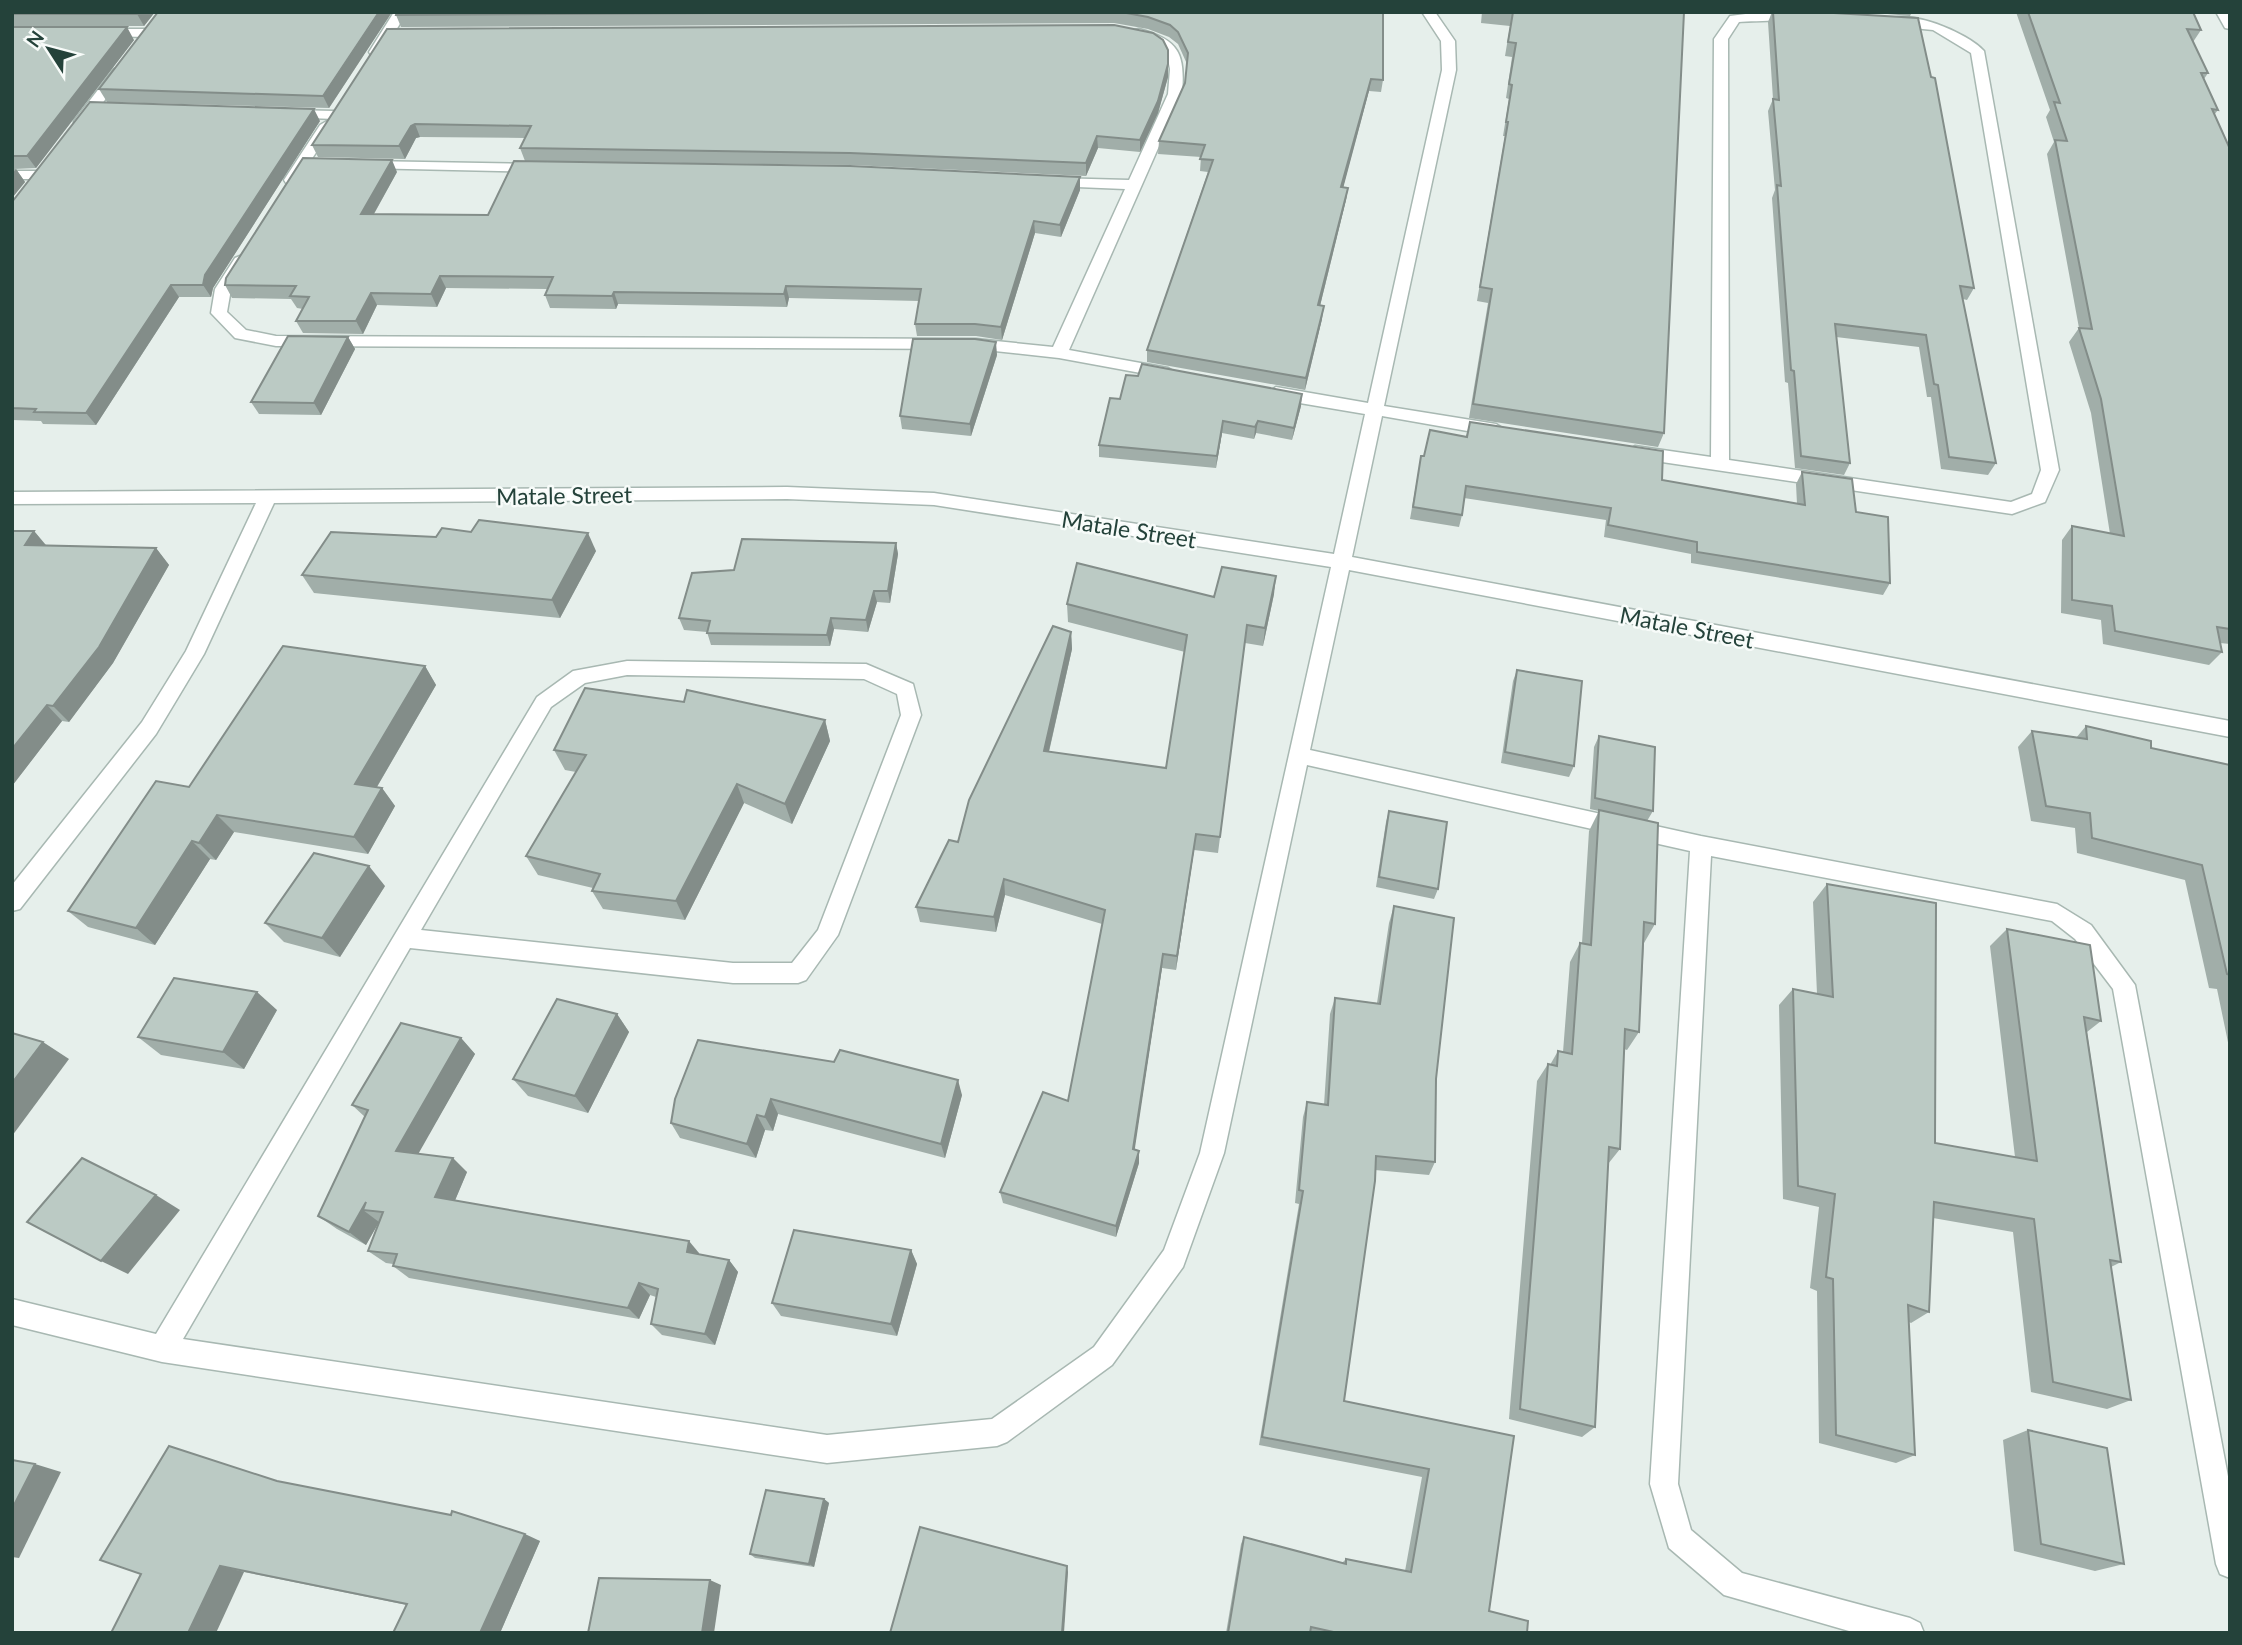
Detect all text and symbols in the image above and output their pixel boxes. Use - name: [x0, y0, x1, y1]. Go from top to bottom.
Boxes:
- north arrow: [14, 14, 84, 84]
- text: N: [21, 26, 48, 51]
- street label: Matale Street: [496, 480, 633, 510]
- street label: Matale Street: [1060, 505, 1199, 554]
- street label: Matale Street: [1618, 600, 1757, 654]

